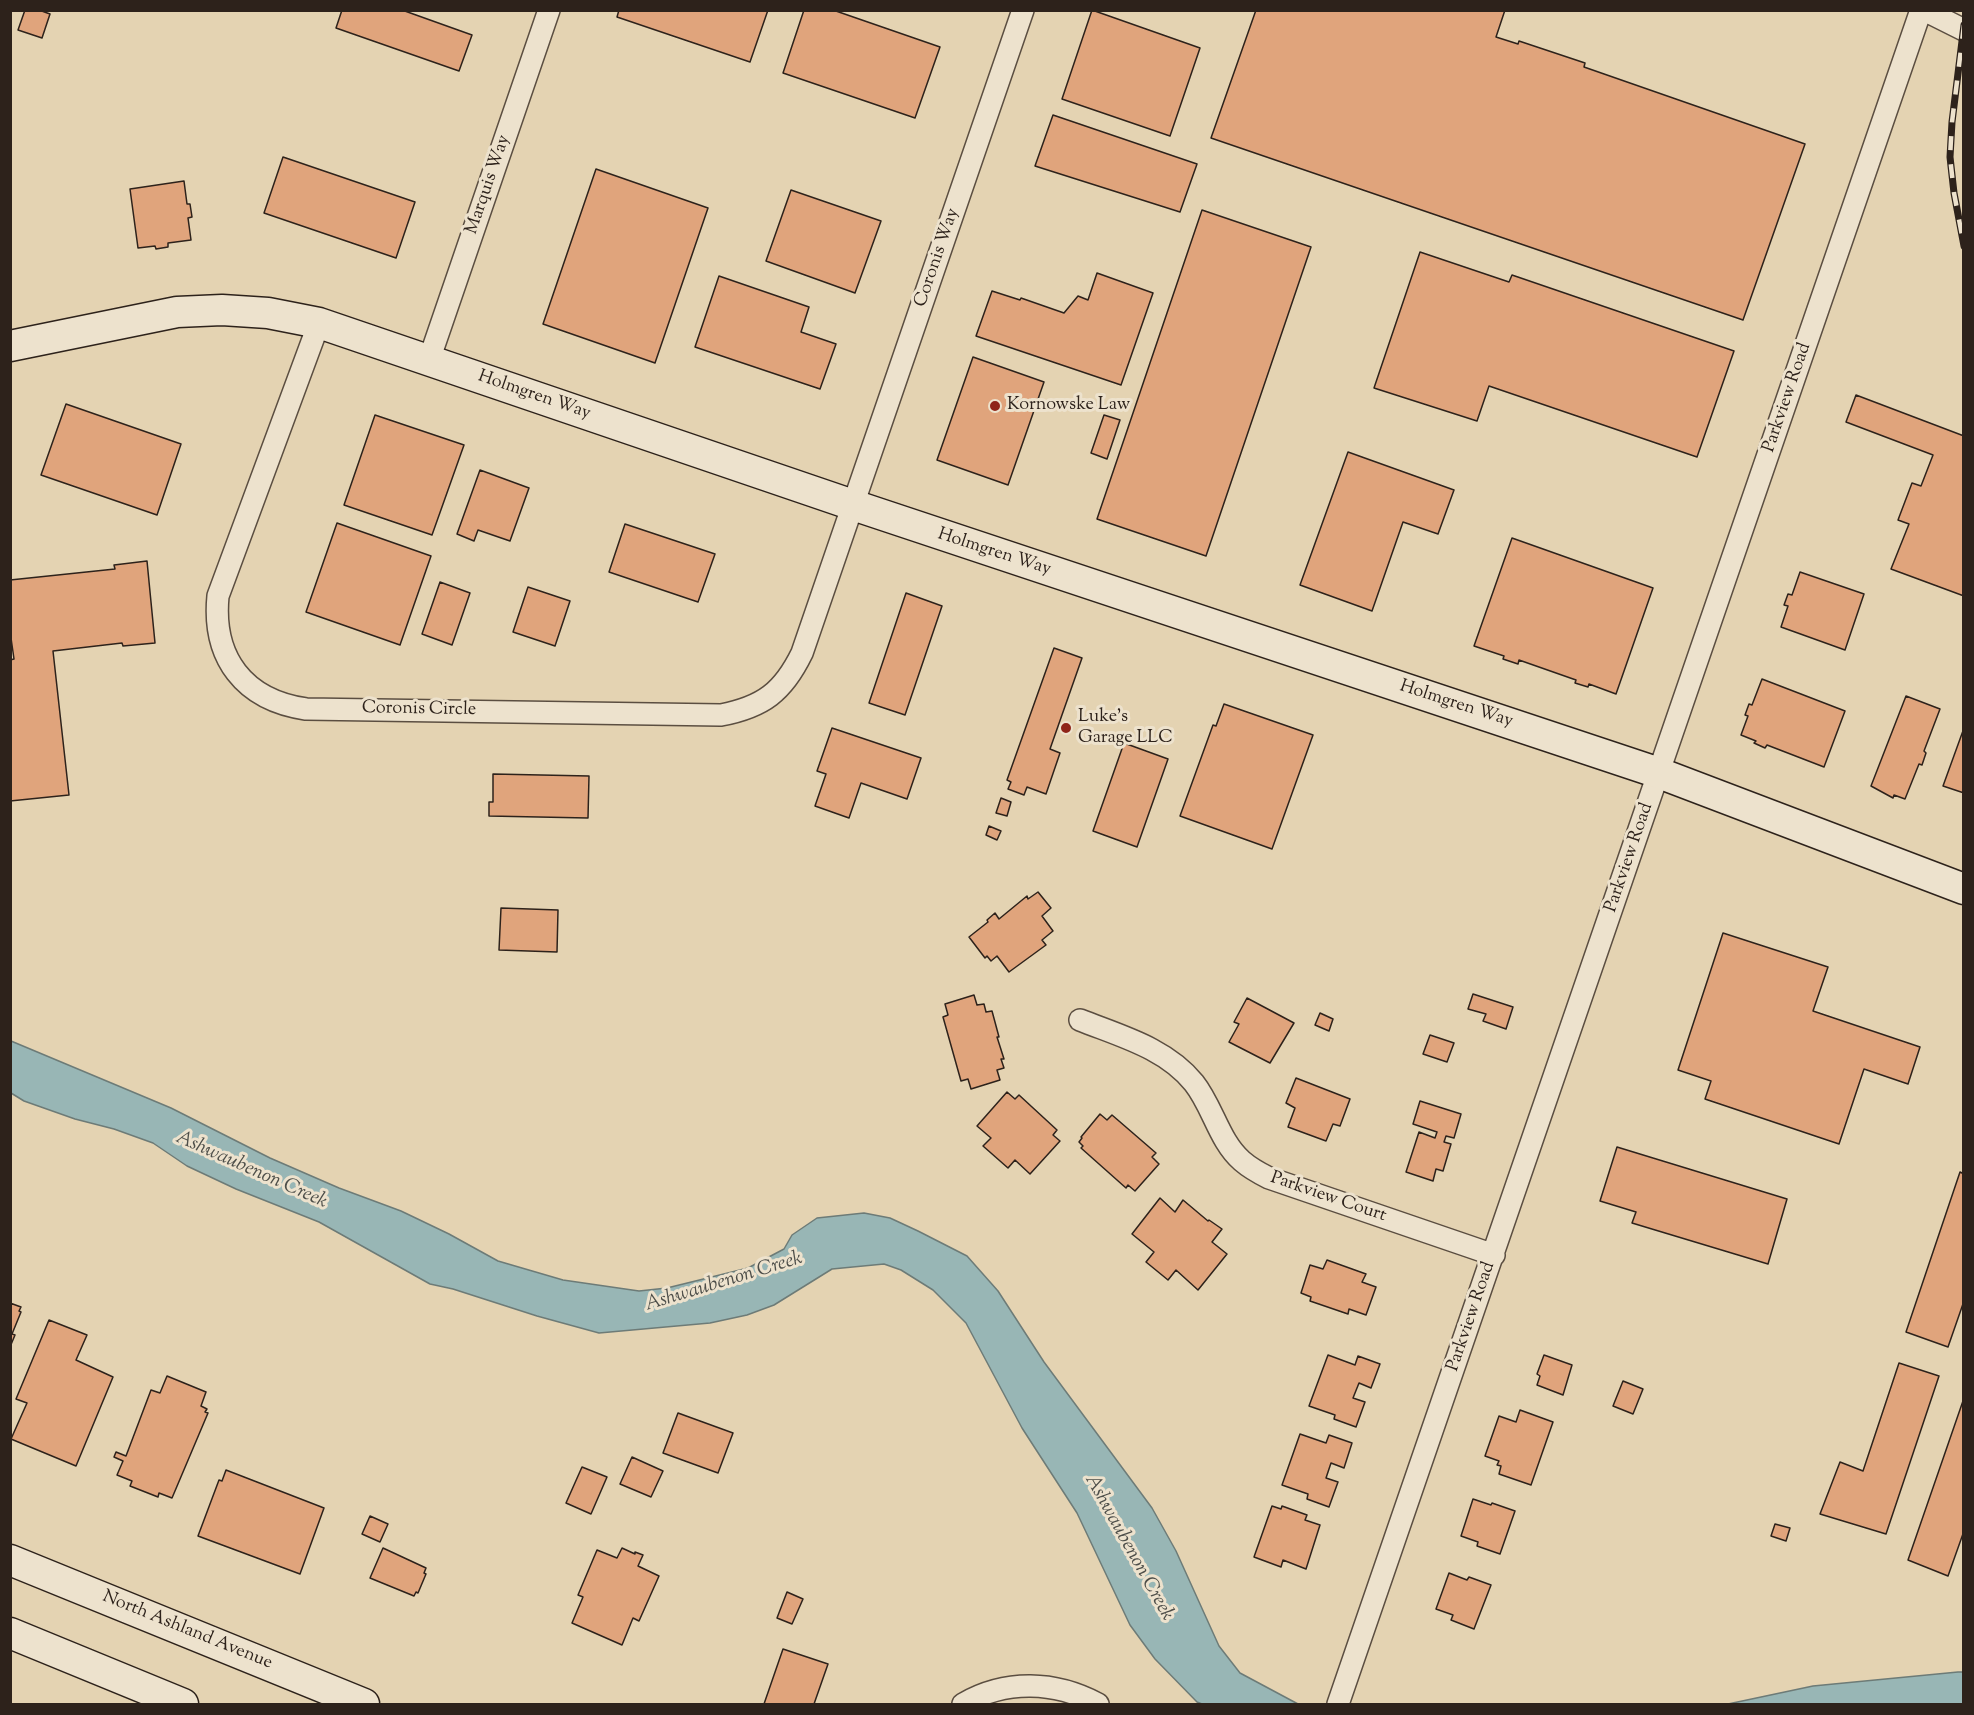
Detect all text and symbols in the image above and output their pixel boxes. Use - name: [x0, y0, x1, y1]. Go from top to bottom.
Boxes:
- street label: Marquis Way: [462, 133, 516, 237]
- street label: Coronis Way: [911, 206, 965, 310]
- street label: Parkview Road: [1759, 340, 1817, 456]
- street label: Holmgren Way: [475, 367, 593, 425]
- place label: Kornowske Law: [1007, 395, 1130, 417]
- marker: Kornowske Law: [988, 399, 1002, 413]
- street label: Holmgren Way: [935, 524, 1053, 582]
- street label: Holmgren Way: [1397, 676, 1515, 734]
- street label: Coronis Circle: [362, 698, 476, 722]
- place label: Luke's Garage LLC: [1078, 707, 1173, 750]
- marker: Luke's Garage LLC: [1059, 721, 1073, 735]
- street label: Parkview Road: [1601, 800, 1659, 916]
- water label: Ashwaubenon Creek: [171, 1127, 331, 1215]
- street label: Parkview Court: [1267, 1168, 1389, 1228]
- water label: Ashwaubenon Creek: [642, 1248, 806, 1318]
- street label: Parkview Road: [1443, 1259, 1501, 1375]
- water label: Ashwaubenon Creek: [1078, 1471, 1178, 1625]
- street label: North Ashland Avenue: [99, 1587, 275, 1675]

